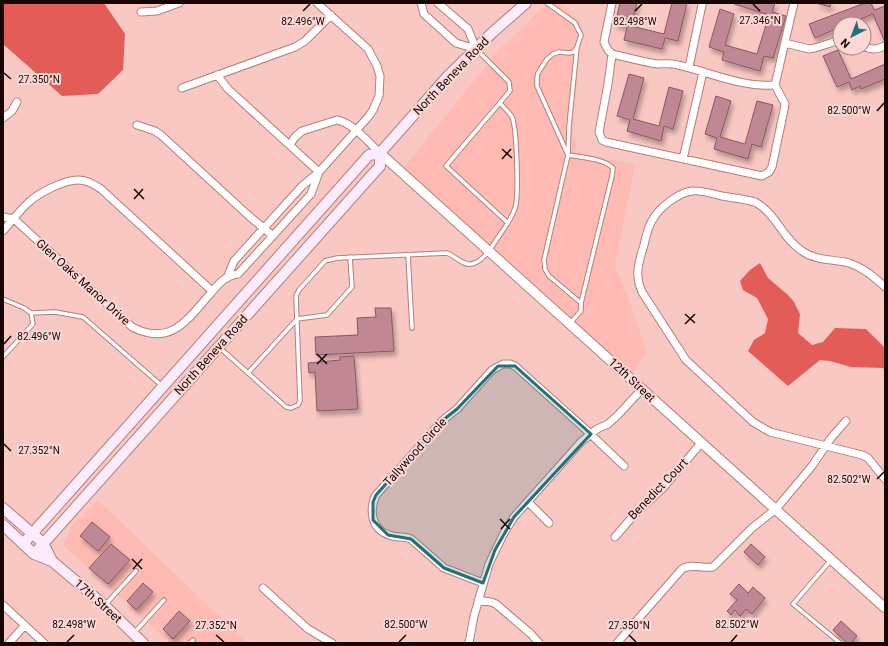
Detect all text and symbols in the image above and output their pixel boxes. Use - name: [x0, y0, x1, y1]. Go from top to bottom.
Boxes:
- text: 27.346°N: [739, 15, 781, 26]
- text: 82.496°W: [281, 16, 325, 27]
- text: 82.498°W: [613, 16, 657, 27]
- north arrow: [832, 16, 872, 56]
- street label: North Beneva Road: [410, 34, 492, 118]
- text: N: [838, 35, 853, 50]
- text: 27.350°N: [18, 74, 60, 85]
- text: 82.500°W: [827, 105, 871, 116]
- street label: Glen Oaks Manor Drive: [33, 236, 133, 328]
- street label: North Beneva Road: [171, 312, 251, 398]
- text: 82.496°W: [17, 331, 61, 342]
- street label: 12th Street: [606, 355, 658, 405]
- street label: Tallywood Circle: [381, 415, 449, 489]
- text: 27.352°N: [18, 445, 60, 456]
- street label: Benedict Court: [625, 456, 691, 522]
- text: 82.502°W: [827, 474, 871, 485]
- street label: 17th Street: [72, 576, 125, 626]
- text: 82.498°W: [52, 619, 96, 630]
- text: 82.500°W: [384, 619, 428, 630]
- text: 82.502°W: [715, 619, 759, 630]
- text: 27.352°N: [195, 620, 237, 631]
- text: 27.350°N: [608, 620, 650, 631]

